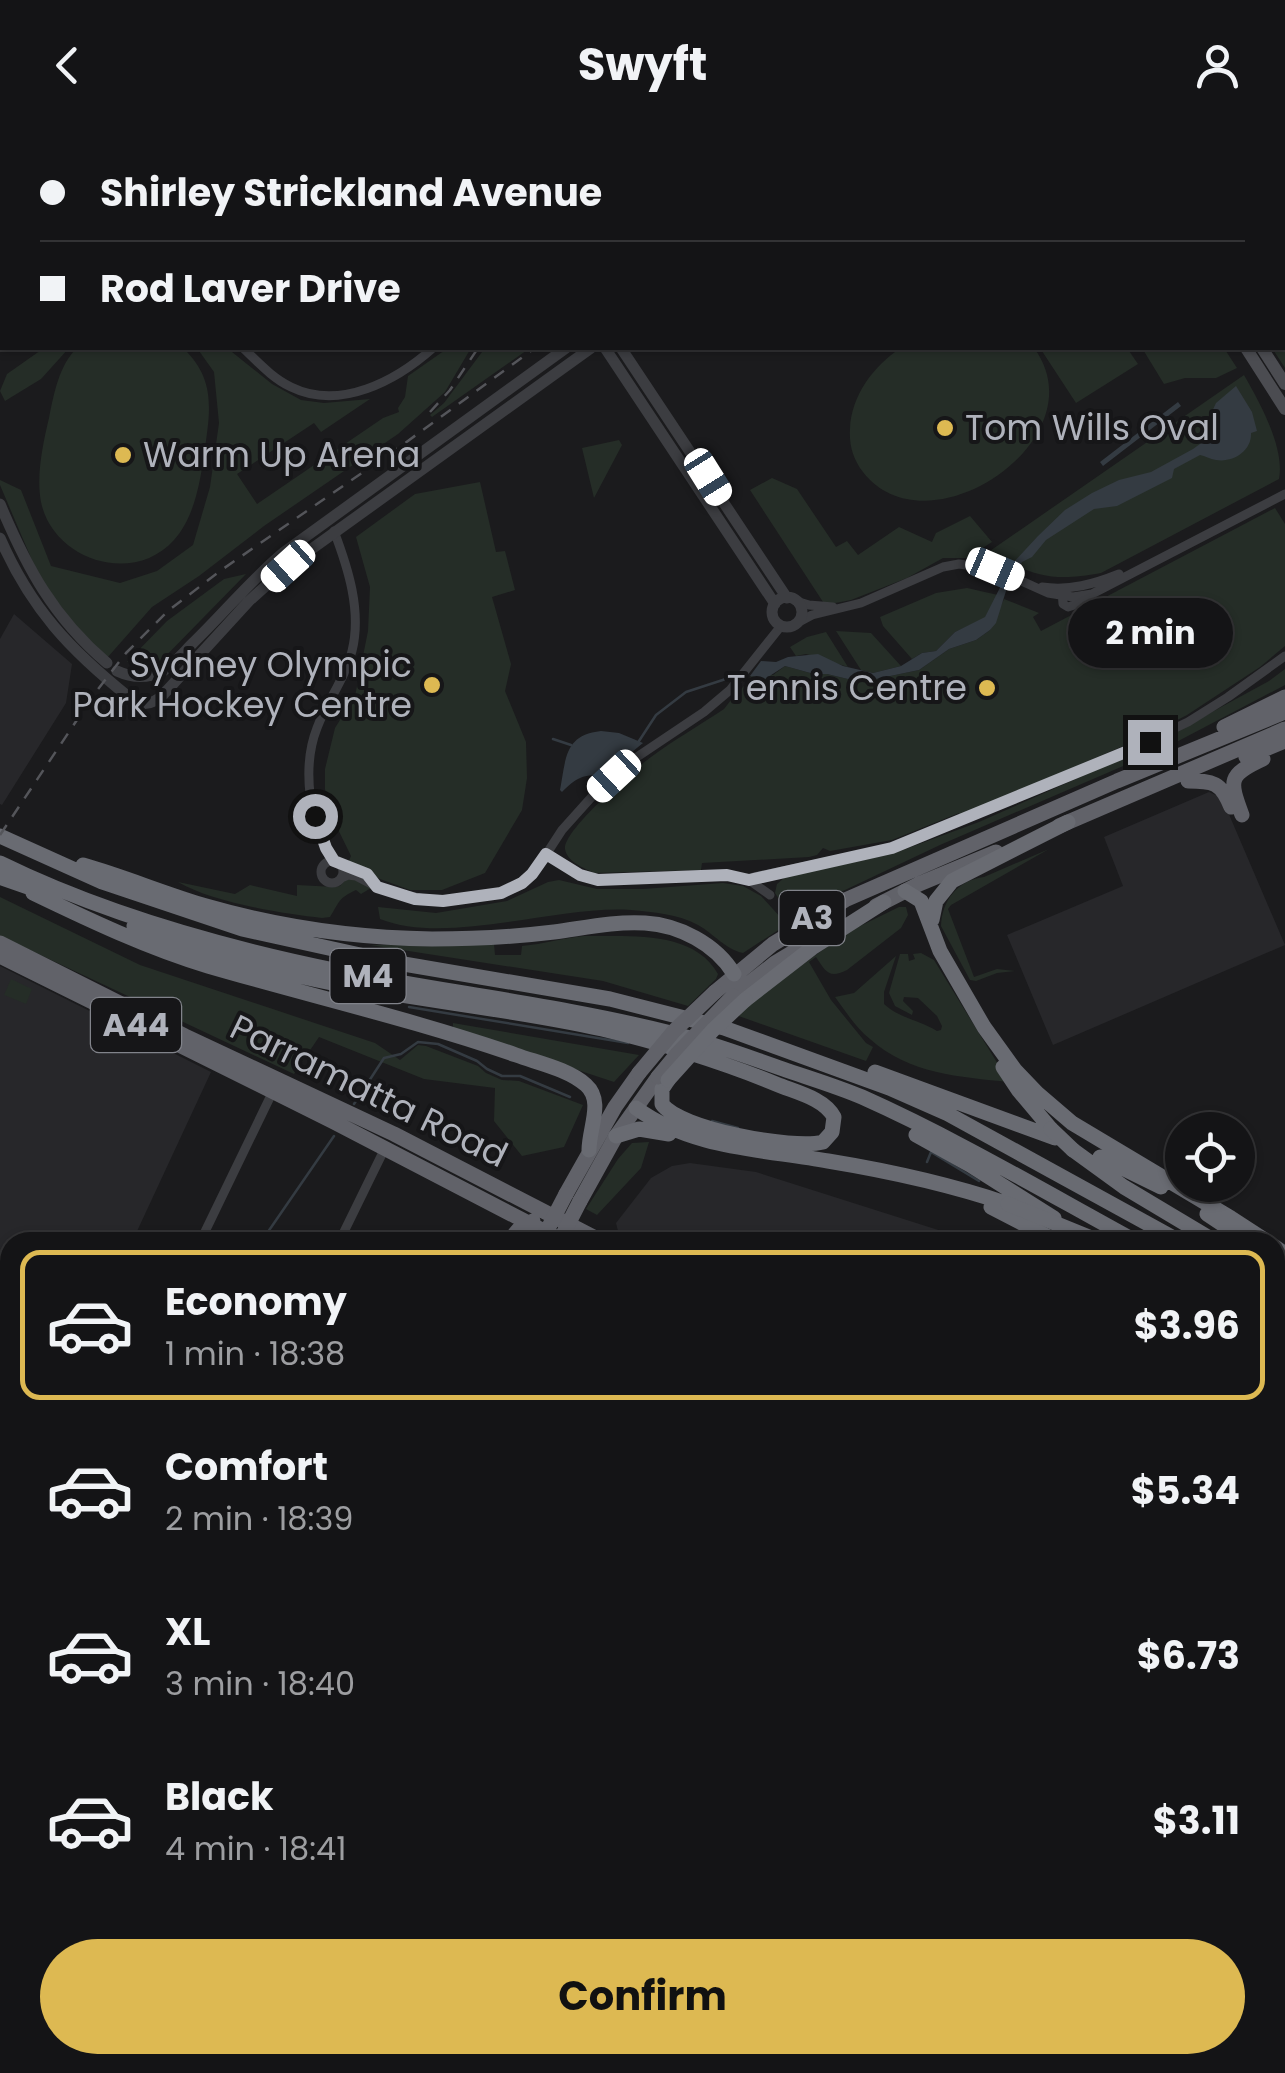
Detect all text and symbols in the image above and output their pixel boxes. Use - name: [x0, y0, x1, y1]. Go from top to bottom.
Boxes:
- text: Swyft: [578, 33, 707, 96]
- icon: back: [40, 38, 95, 93]
- icon: person: [1190, 38, 1245, 93]
- text: Shirley Strickland Avenue: [100, 166, 602, 219]
- text: Rod Laver Drive: [100, 262, 401, 315]
- place label: Tom Wills Oval: [965, 403, 1219, 452]
- marker: Tom Wills Oval: [934, 417, 956, 439]
- place label: Warm Up Arena: [143, 430, 420, 479]
- marker: Warm Up Arena: [112, 444, 134, 466]
- car: [679, 444, 737, 510]
- car: [256, 535, 320, 597]
- car: [962, 543, 1028, 595]
- callout: 2 min: [1068, 597, 1232, 667]
- text: 2 min: [1106, 610, 1195, 655]
- place label: Sydney Olympic Park Hockey Centre: [72, 640, 412, 729]
- place label: Tennis Centre: [727, 663, 967, 712]
- marker: Sydney Olympic Park Hockey Centre: [421, 674, 443, 696]
- marker: Tennis Centre: [976, 677, 998, 699]
- route end: [1128, 720, 1173, 765]
- car: [582, 745, 646, 807]
- route start: [293, 794, 338, 839]
- road number: A3: [780, 891, 844, 945]
- road number: M4: [330, 949, 406, 1003]
- road number: A44: [91, 998, 181, 1052]
- street label: Parramatta Road: [222, 1002, 516, 1179]
- map controls: [1165, 1112, 1255, 1202]
- button: locate: [1165, 1112, 1255, 1202]
- text: Economy: [165, 1275, 347, 1328]
- icon: car: [45, 1280, 135, 1370]
- text: $3.96: [1134, 1299, 1240, 1352]
- text: 1 min · 18:38: [165, 1331, 345, 1376]
- text: Comfort: [165, 1440, 328, 1493]
- icon: car: [45, 1445, 135, 1535]
- text: $5.34: [1131, 1464, 1240, 1517]
- text: 2 min · 18:39: [165, 1496, 353, 1541]
- text: XL: [165, 1605, 210, 1658]
- icon: car: [45, 1610, 135, 1700]
- text: $6.73: [1137, 1629, 1240, 1682]
- text: 3 min · 18:40: [165, 1661, 355, 1706]
- text: Black: [165, 1770, 274, 1823]
- icon: car: [45, 1775, 135, 1865]
- text: $3.11: [1153, 1794, 1240, 1847]
- text: 4 min · 18:41: [165, 1826, 346, 1871]
- button: Confirm: [40, 1939, 1245, 2054]

